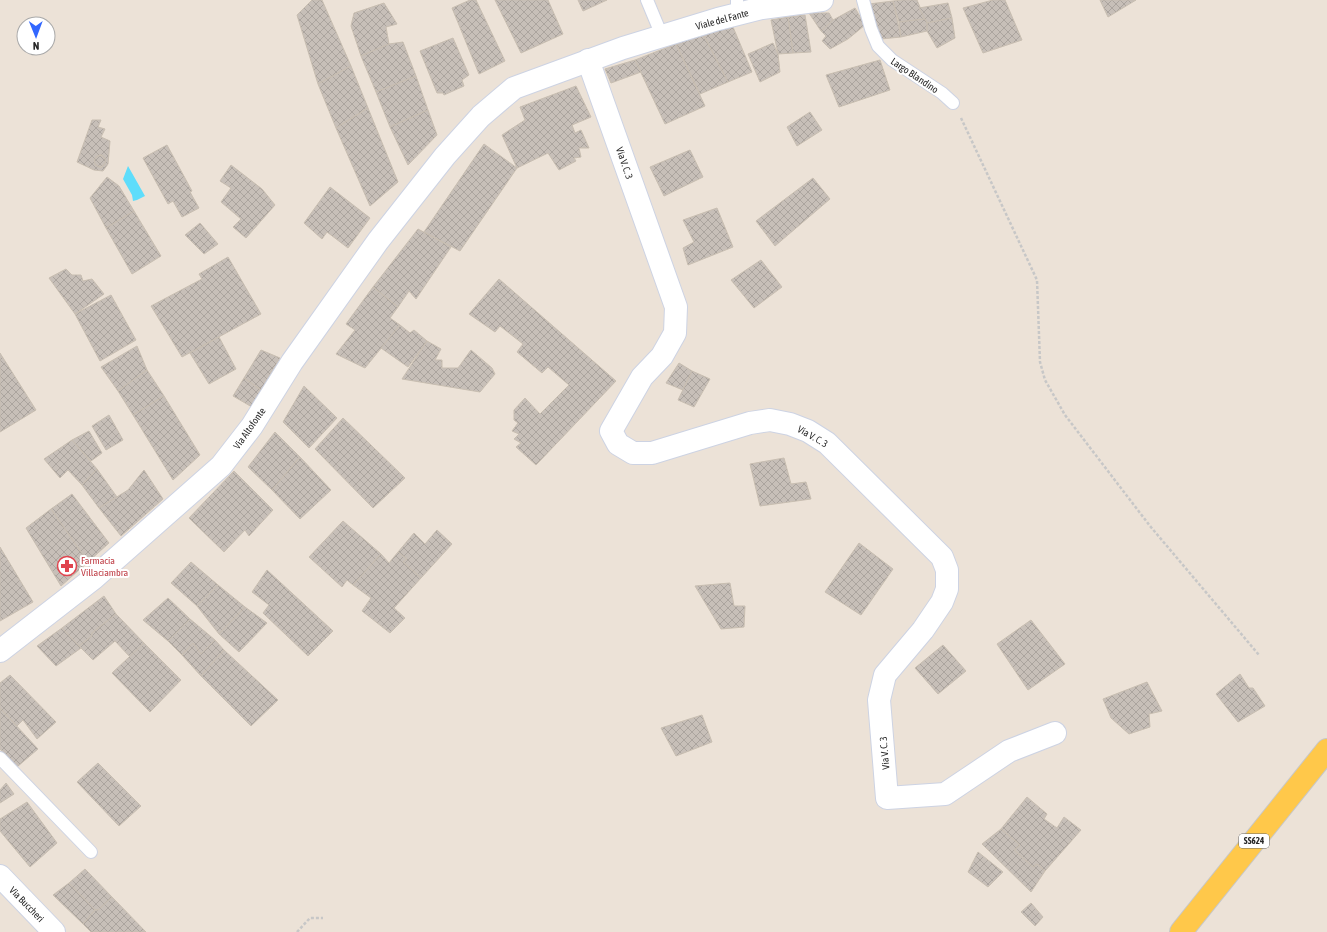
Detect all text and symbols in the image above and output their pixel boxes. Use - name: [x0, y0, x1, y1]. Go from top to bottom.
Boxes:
- street label: Viale del Fante: [694, 7, 750, 32]
- north arrow: [16, 16, 56, 56]
- text: N: [33, 40, 40, 52]
- street label: Largo Blandino: [889, 56, 941, 95]
- street label: Via V. C. 3: [614, 146, 635, 181]
- street label: Via Altofonte: [231, 405, 268, 451]
- street label: Via V. C. 3: [796, 423, 830, 450]
- pharmacy icon: Farmacia Villaciambra: [56, 555, 78, 577]
- place label: Farmacia Villaciambra: [81, 555, 128, 578]
- street label: Via V. C. 3: [878, 736, 891, 770]
- road number: SS624: [1239, 834, 1269, 848]
- street label: Via Buccheri: [7, 884, 46, 924]

